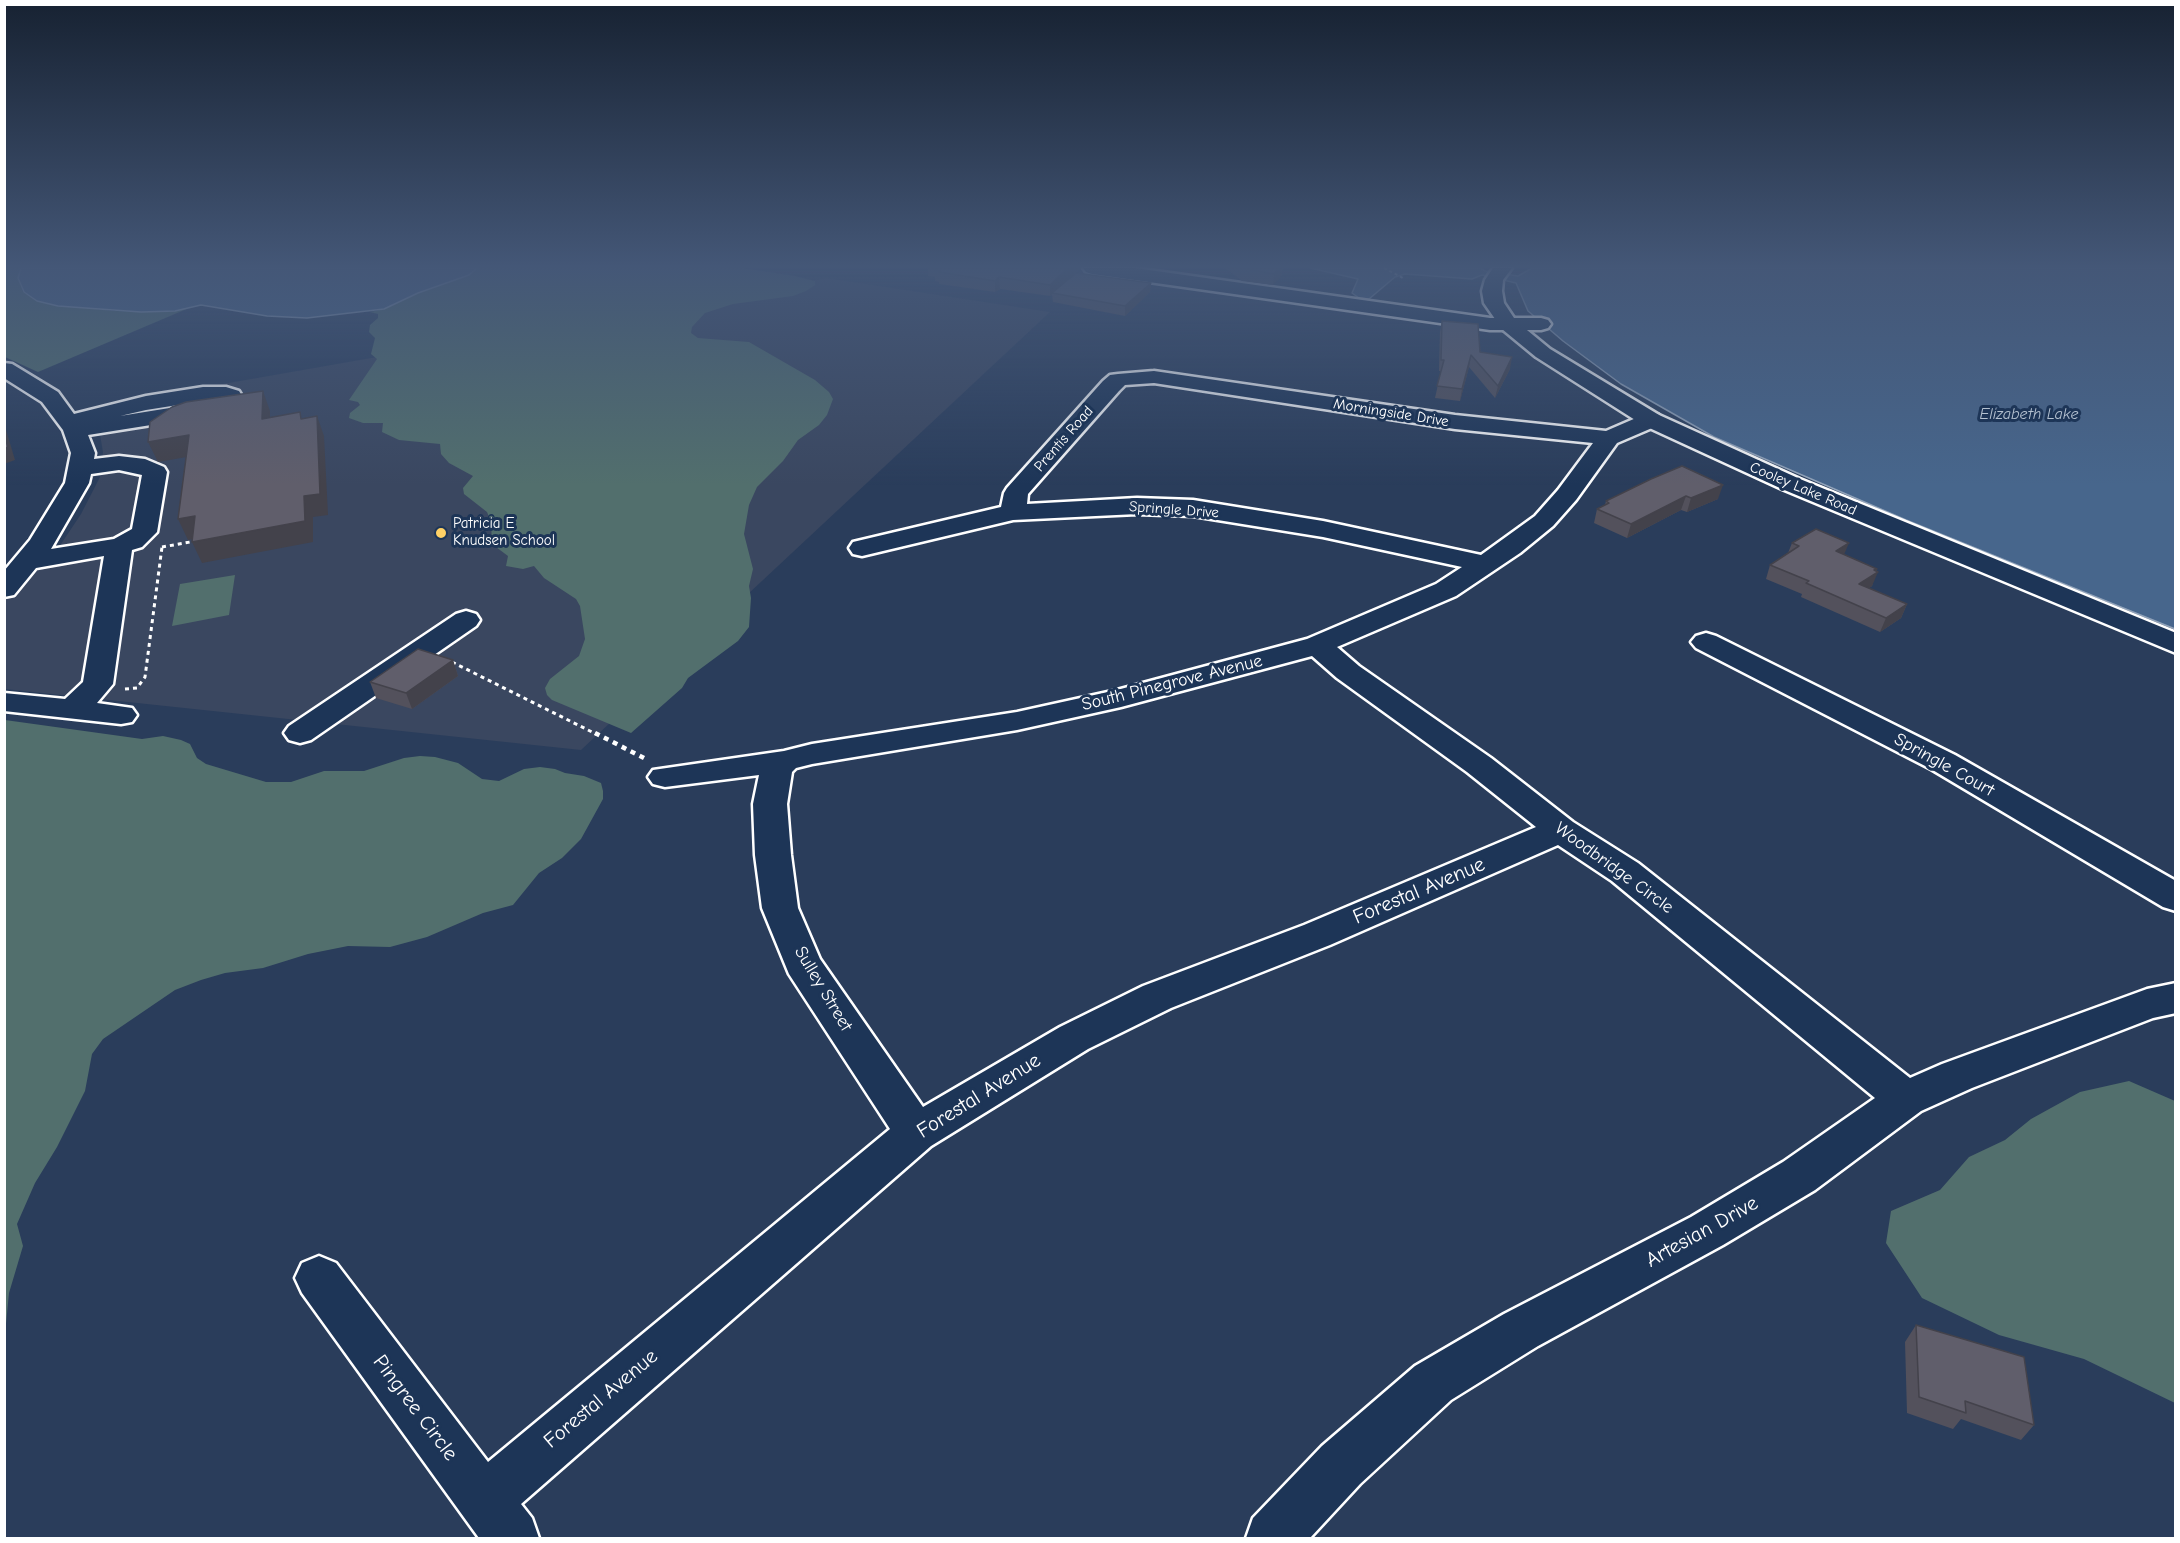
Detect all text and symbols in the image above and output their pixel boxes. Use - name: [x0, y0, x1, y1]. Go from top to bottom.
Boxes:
- street label: Morningside Drive: [1332, 395, 1450, 431]
- street label: Prentis Road: [1031, 402, 1097, 476]
- water label: Elizabeth Lake: [1979, 404, 2079, 424]
- street label: Cooley Lake Road: [1747, 458, 1859, 520]
- street label: Springle Drive: [1129, 498, 1219, 522]
- place label: Patricia E Knudsen School: [453, 515, 555, 550]
- marker: Patricia E Knudsen School: [434, 526, 448, 540]
- street label: South Pinegrove Avenue: [1079, 650, 1265, 716]
- street label: Springle Court: [1890, 729, 1998, 801]
- street label: Woodbridge Circle: [1550, 818, 1678, 918]
- street label: Forestal Avenue: [1349, 852, 1489, 930]
- street label: Sulley Street: [789, 943, 857, 1035]
- street label: Forestal Avenue: [913, 1048, 1045, 1144]
- street label: Artesian Drive: [1641, 1191, 1763, 1273]
- street label: Forestal Avenue: [539, 1344, 663, 1454]
- street label: Pingree Circle: [367, 1350, 463, 1466]

